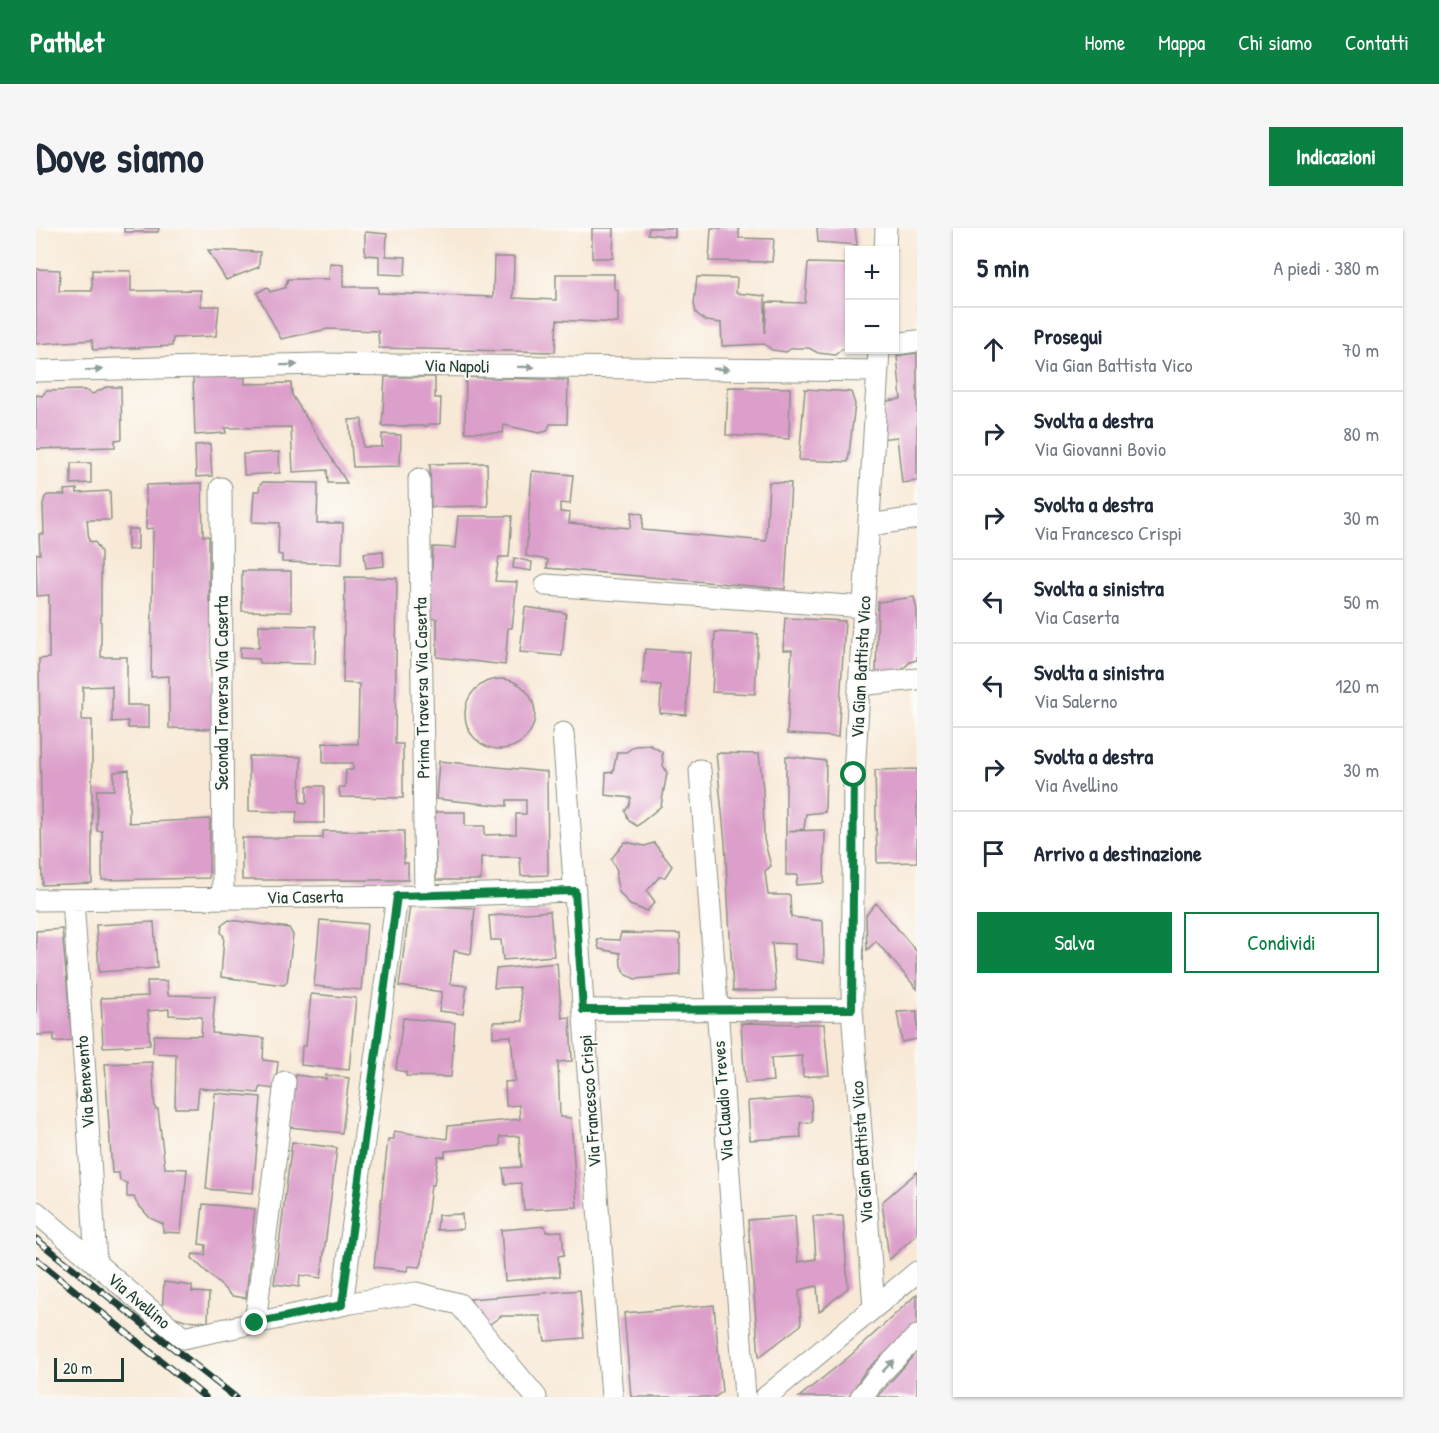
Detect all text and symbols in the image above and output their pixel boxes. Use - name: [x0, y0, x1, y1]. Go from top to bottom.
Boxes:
- text: Pathlet: [30, 23, 104, 61]
- text: Home: [1084, 28, 1125, 57]
- text: Mappa: [1158, 28, 1205, 57]
- text: Chi siamo: [1238, 28, 1312, 57]
- text: Contatti: [1345, 28, 1409, 57]
- button: Indicazioni: [1269, 127, 1403, 186]
- text: Dove siamo: [36, 128, 204, 185]
- map controls: [845, 246, 899, 354]
- button: +: [845, 246, 899, 300]
- text: 5 min: [977, 250, 1029, 285]
- text: A piedi · 380 m: [1273, 254, 1379, 281]
- button: −: [845, 300, 899, 354]
- text: Prosegui: [1034, 321, 1103, 351]
- icon: ahead: [977, 333, 1010, 366]
- text: 70 m: [1342, 336, 1379, 363]
- text: Via Gian Battista Vico: [1034, 351, 1193, 378]
- street label: Via Napoli: [424, 352, 490, 379]
- one-way arrow: [280, 360, 299, 370]
- one-way arrow: [517, 362, 536, 372]
- one-way arrow: [712, 364, 731, 374]
- one-way arrow: [85, 365, 104, 374]
- text: Svolta a destra: [1034, 405, 1153, 435]
- icon: right: [977, 417, 1010, 450]
- text: 80 m: [1343, 420, 1379, 447]
- text: Via Giovanni Bovio: [1034, 435, 1166, 462]
- text: Svolta a destra: [1034, 489, 1153, 519]
- icon: right: [977, 501, 1010, 534]
- text: 30 m: [1343, 504, 1379, 531]
- text: Via Francesco Crispi: [1034, 519, 1182, 546]
- text: Svolta a sinistra: [1034, 573, 1164, 603]
- icon: left: [977, 585, 1010, 618]
- text: 50 m: [1343, 588, 1379, 615]
- street label: Via Gian Battista Vico: [844, 595, 877, 739]
- street label: Seconda Traversa Via Caserta: [209, 596, 234, 790]
- street label: Prima Traversa Via Caserta: [407, 597, 436, 779]
- text: Via Caserta: [1034, 603, 1119, 630]
- text: Svolta a sinistra: [1034, 657, 1164, 687]
- icon: left: [977, 669, 1010, 702]
- text: 120 m: [1335, 672, 1379, 699]
- text: Via Salerno: [1034, 687, 1117, 714]
- text: Svolta a destra: [1034, 741, 1153, 771]
- icon: right: [977, 753, 1010, 786]
- text: 30 m: [1343, 756, 1379, 783]
- route start: [840, 761, 866, 787]
- text: Via Avellino: [1034, 771, 1118, 798]
- icon: arrive: [977, 837, 1010, 870]
- text: Arrivo a destinazione: [1034, 838, 1202, 868]
- street label: Via Caserta: [267, 883, 343, 910]
- button: Salva: [977, 912, 1172, 973]
- button: Condividi: [1184, 912, 1379, 973]
- street label: Via Francesco Crispi: [572, 1034, 607, 1168]
- street label: Via Benevento: [69, 1035, 100, 1129]
- street label: Via Claudio Treves: [706, 1040, 739, 1162]
- street label: Via Gian Battista Vico: [844, 1080, 879, 1224]
- street label: Via Avellino: [102, 1267, 176, 1335]
- route end: [241, 1309, 267, 1335]
- scale bar: [54, 1355, 124, 1382]
- text: 20 m: [63, 1357, 92, 1379]
- one-way arrow: [881, 1359, 895, 1373]

